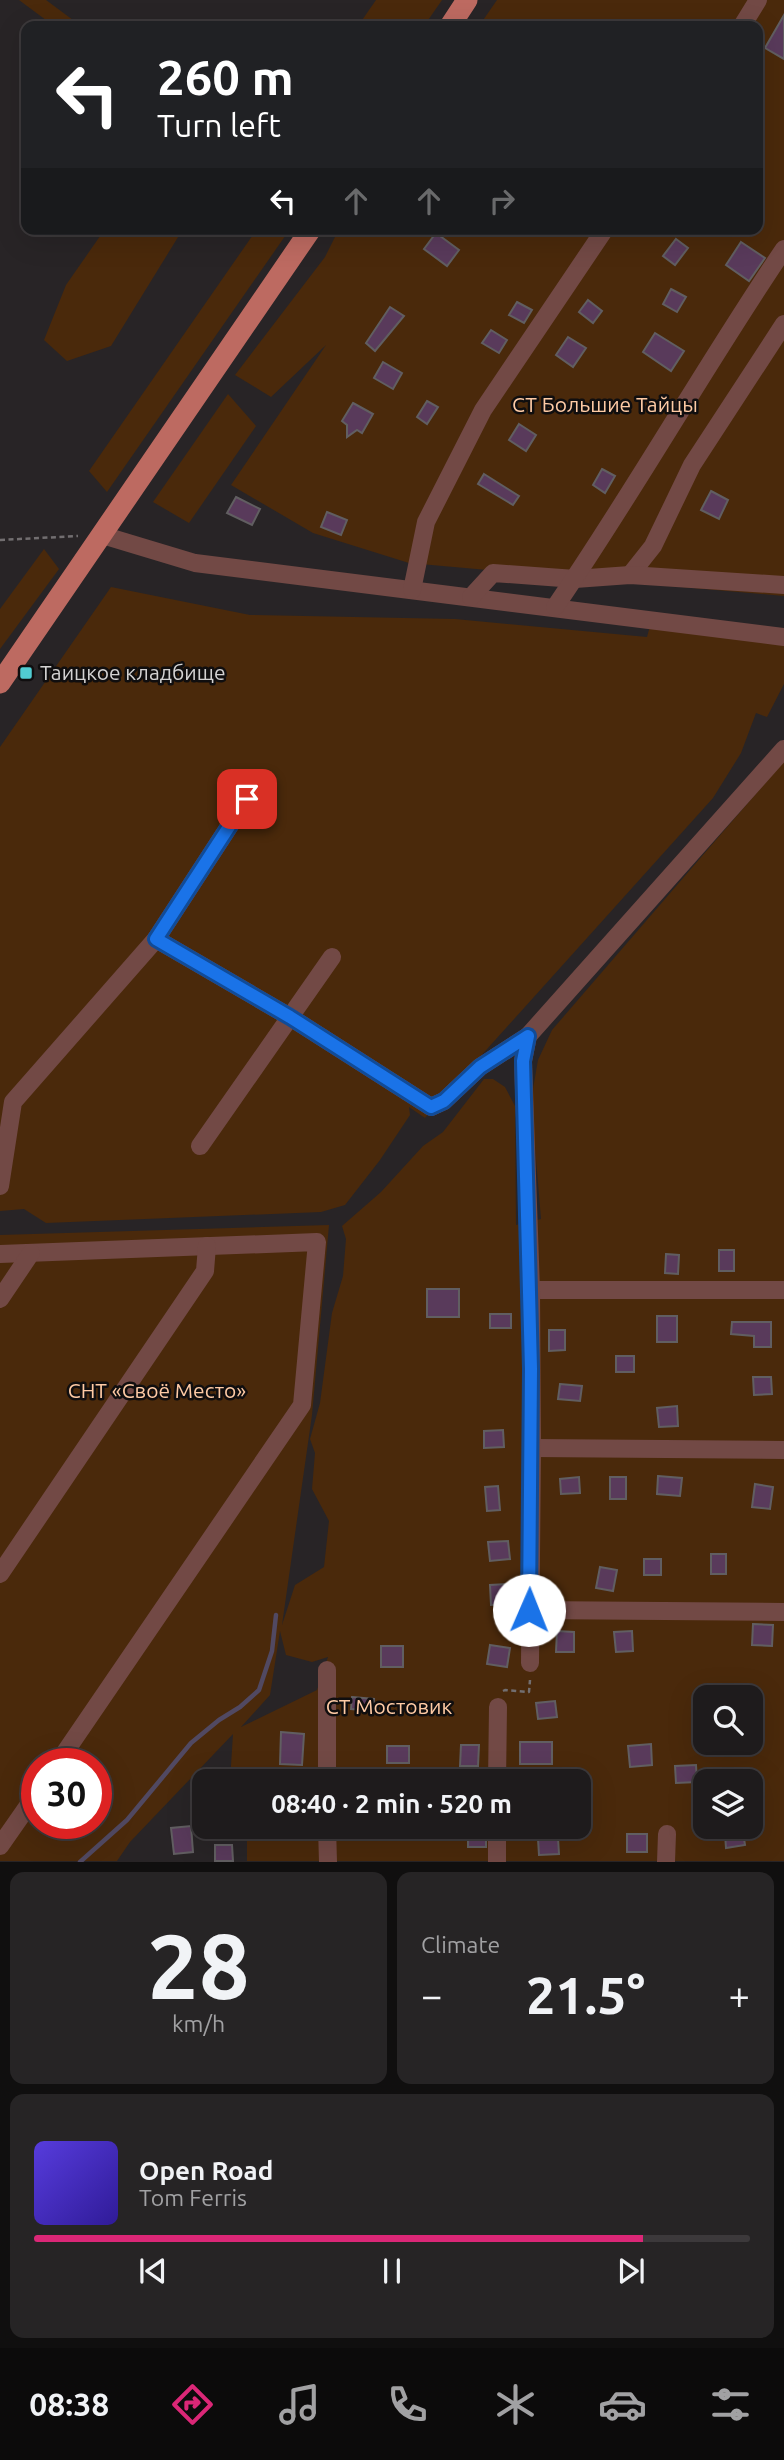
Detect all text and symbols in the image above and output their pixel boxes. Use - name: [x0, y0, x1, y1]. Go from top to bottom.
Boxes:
- icon: left: [42, 49, 133, 140]
- text: 260 m: [157, 49, 294, 104]
- text: Turn left: [157, 107, 281, 143]
- icon: left: [264, 182, 302, 220]
- icon: ahead: [337, 182, 375, 220]
- icon: ahead: [410, 182, 448, 220]
- icon: right: [483, 182, 521, 220]
- park label: СТ Большие Тайцы: [512, 392, 698, 416]
- place label: Таицкое кладбище: [40, 660, 226, 684]
- marker: Таицкое кладбище: [18, 665, 34, 681]
- pin: [217, 769, 277, 829]
- icon: arrive: [228, 780, 266, 818]
- park label: СНТ «Своё Место»: [68, 1378, 246, 1402]
- position arrow: [492, 1573, 566, 1647]
- map controls: [693, 1685, 763, 1839]
- button: search: [693, 1685, 763, 1755]
- park label: СТ Мостовик: [326, 1694, 453, 1718]
- speed limit sign: 30: [21, 1748, 112, 1839]
- button: layers: [693, 1769, 763, 1839]
- text: 08:40 · 2 min · 520 m: [271, 1789, 512, 1818]
- text: 28: [147, 1914, 250, 2016]
- text: Climate: [421, 1932, 500, 1957]
- text: 21.5°: [526, 1966, 645, 2024]
- text: −: [421, 1974, 442, 2016]
- text: +: [729, 1974, 750, 2016]
- text: km/h: [172, 2011, 225, 2036]
- text: Open Road: [139, 2156, 273, 2185]
- text: Tom Ferris: [139, 2185, 247, 2210]
- icon: previous: [134, 2252, 172, 2290]
- icon: pause: [373, 2252, 411, 2290]
- icon: next: [612, 2252, 650, 2290]
- icon: directions: [168, 2380, 217, 2429]
- icon: music: [275, 2380, 324, 2429]
- icon: phone: [383, 2380, 432, 2429]
- icon: climate: [491, 2380, 540, 2429]
- icon: car: [598, 2380, 647, 2429]
- icon: filters: [706, 2380, 755, 2429]
- text: 08:38: [29, 2386, 109, 2422]

